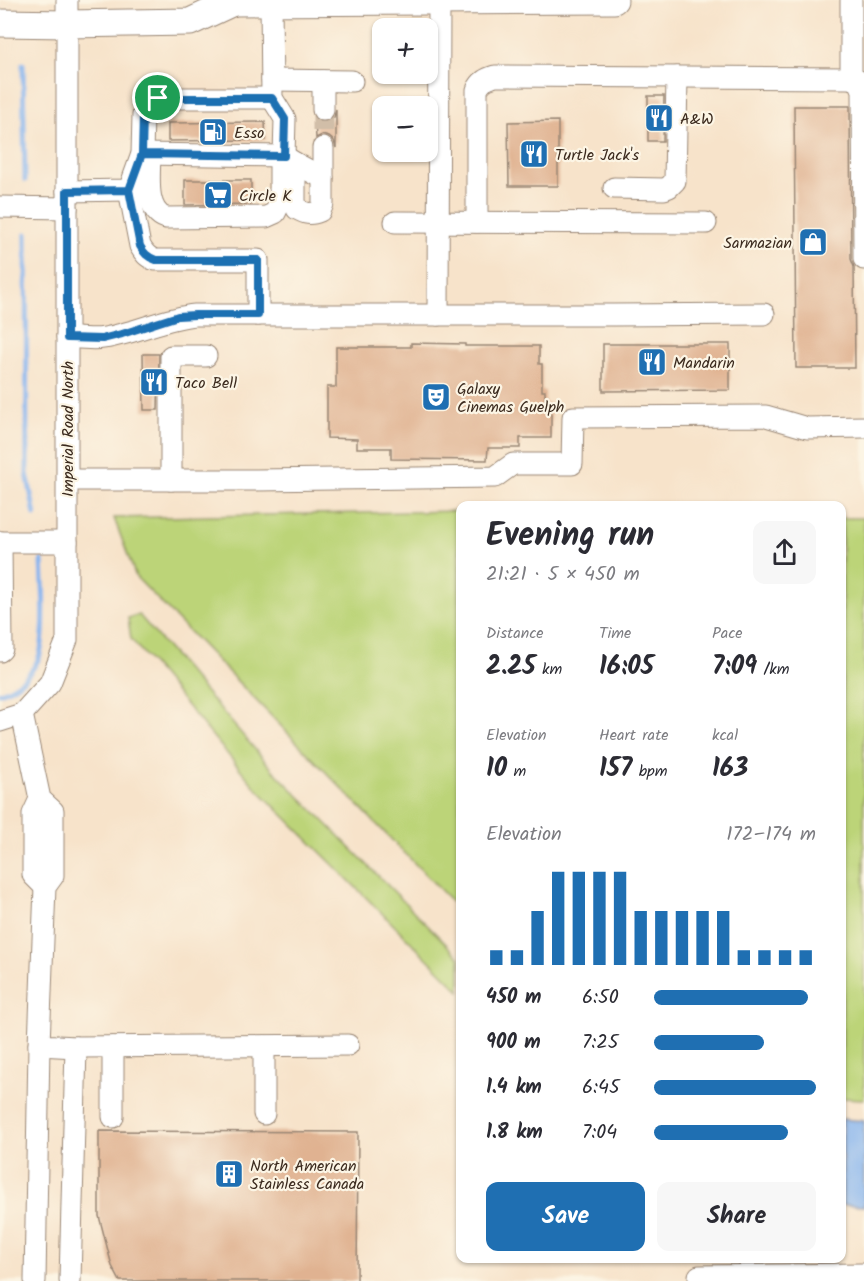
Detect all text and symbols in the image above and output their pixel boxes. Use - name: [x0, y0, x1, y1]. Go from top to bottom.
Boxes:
- map controls: [372, 18, 438, 162]
- button: +: [372, 18, 438, 84]
- pin: [132, 72, 183, 123]
- icon: arrive: [141, 81, 174, 114]
- button: −: [372, 96, 438, 162]
- restaurant icon: A&W: [643, 102, 675, 134]
- place label: A&W: [680, 107, 714, 132]
- fuel station icon: Esso: [197, 116, 229, 148]
- place label: Esso: [234, 121, 264, 146]
- restaurant icon: Turtle Jack's: [518, 138, 550, 170]
- place label: Turtle Jack's: [555, 143, 639, 168]
- supermarket icon: Circle K: [202, 179, 234, 211]
- place label: Circle K: [239, 184, 292, 209]
- shop icon: Sarmazian: [797, 226, 829, 258]
- place label: Sarmazian: [724, 231, 792, 256]
- restaurant icon: Mandarin: [636, 346, 668, 378]
- place label: Mandarin: [673, 351, 735, 376]
- street label: Imperial Road North: [56, 361, 81, 497]
- restaurant icon: Taco Bell: [138, 366, 170, 398]
- place label: Taco Bell: [175, 371, 237, 396]
- place label: Galaxy Cinemas Guelph: [457, 377, 564, 420]
- theatre icon: Galaxy Cinemas Guelph: [420, 381, 452, 413]
- text: Evening run: [486, 510, 654, 563]
- button: share: [753, 521, 816, 584]
- text: 21:21 · 5 × 450 m: [486, 559, 640, 591]
- text: Distance: [486, 621, 544, 646]
- text: Time: [599, 621, 631, 646]
- text: Pace: [712, 621, 743, 646]
- text: 2.25: [486, 646, 536, 688]
- text: 16:05: [599, 646, 654, 688]
- text: 7:09: [712, 646, 757, 688]
- text: km: [536, 657, 562, 682]
- text: /km: [757, 657, 790, 682]
- text: Elevation: [486, 723, 547, 748]
- text: Heart rate: [599, 723, 669, 748]
- text: kcal: [712, 723, 738, 748]
- text: 10: [486, 748, 507, 790]
- text: 157: [599, 748, 632, 790]
- text: 163: [712, 748, 748, 790]
- text: m: [507, 759, 526, 784]
- text: bpm: [632, 759, 667, 784]
- text: Elevation: [486, 819, 562, 851]
- text: 172–174 m: [726, 819, 816, 851]
- text: 450 m: [486, 982, 541, 1014]
- text: 6:50: [582, 982, 619, 1014]
- text: 900 m: [486, 1027, 541, 1059]
- text: 7:25: [582, 1027, 619, 1059]
- text: 1.4 km: [486, 1072, 542, 1104]
- text: 6:45: [582, 1072, 620, 1104]
- text: 1.8 km: [486, 1117, 543, 1149]
- text: 7:04: [582, 1117, 617, 1149]
- place label: North American Stainless Canada: [250, 1154, 364, 1197]
- building icon: North American Stainless Canada: [213, 1158, 245, 1190]
- button: Save: [486, 1182, 645, 1251]
- button: Share: [657, 1182, 816, 1251]

